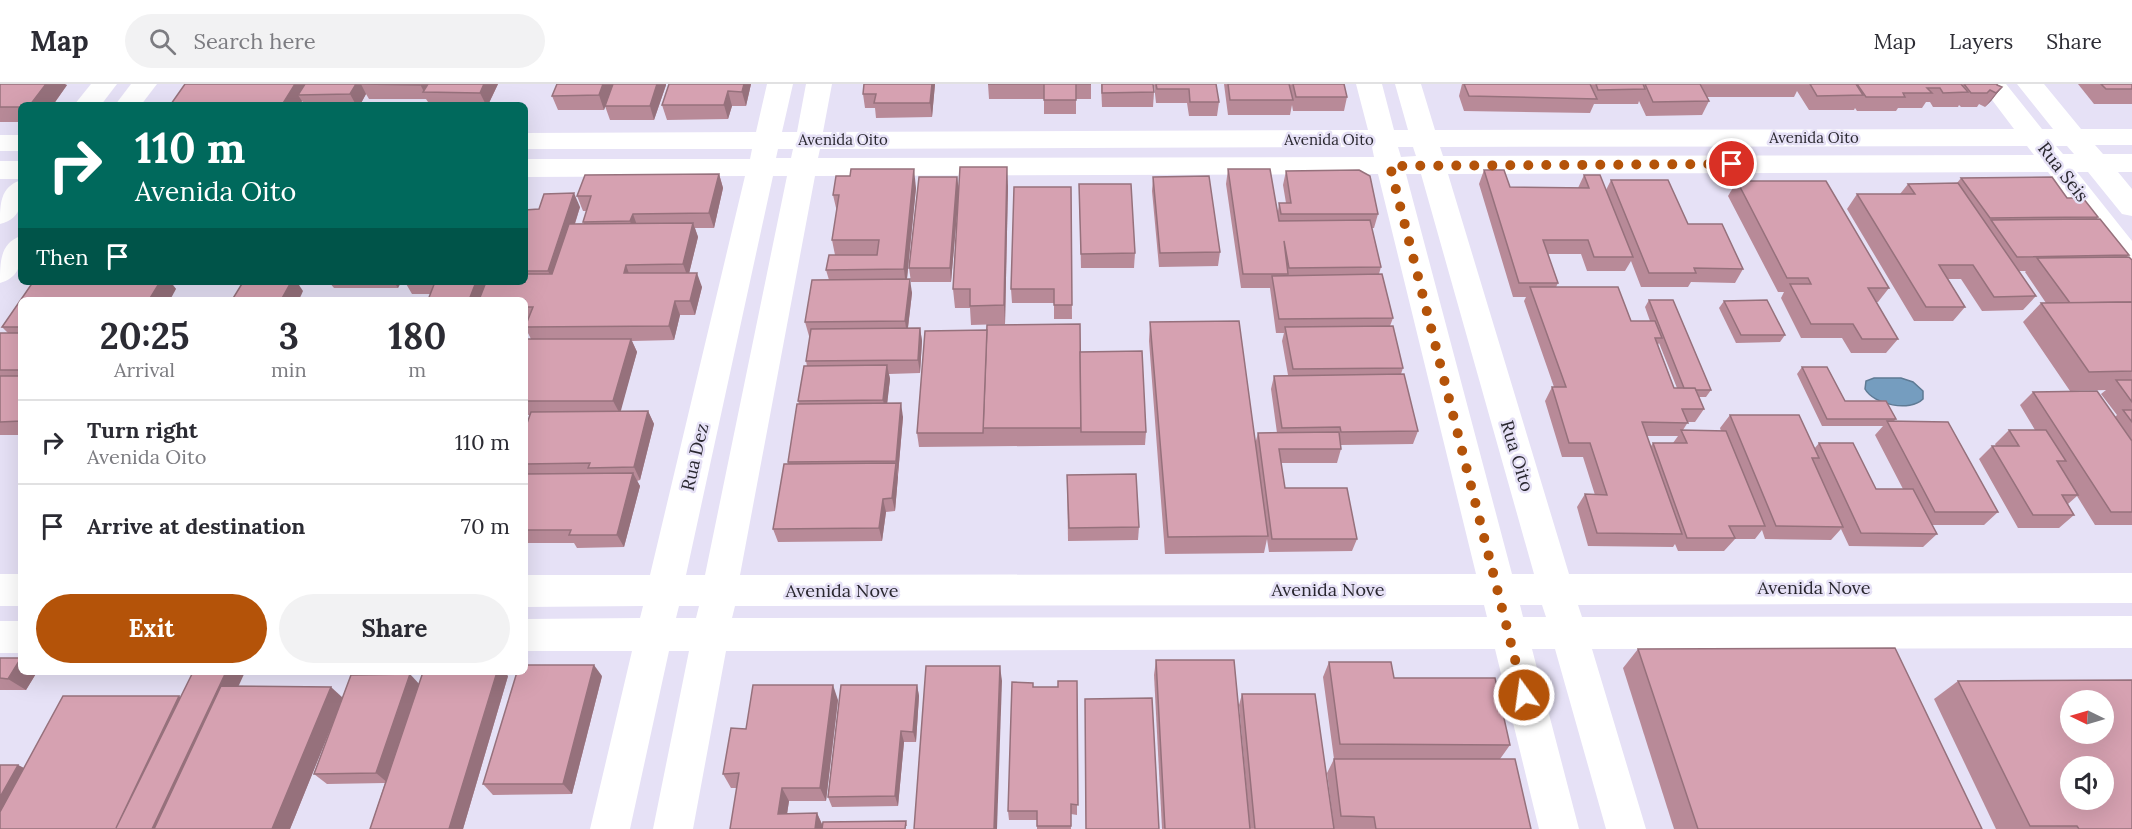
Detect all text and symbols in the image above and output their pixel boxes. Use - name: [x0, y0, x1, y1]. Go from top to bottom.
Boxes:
- search box: [125, 14, 545, 68]
- text: Map: [30, 23, 89, 59]
- icon: search: [146, 25, 179, 58]
- text: Search here: [194, 27, 316, 55]
- text: Map: [1873, 28, 1916, 55]
- text: Layers: [1949, 28, 2013, 55]
- text: Share: [2046, 28, 2102, 55]
- text: 110 m: [135, 121, 246, 175]
- icon: right: [36, 126, 114, 204]
- street label: Avenida Oito: [1768, 128, 1859, 147]
- street label: Avenida Oito: [797, 130, 888, 149]
- street label: Avenida Oito: [1283, 130, 1374, 149]
- street label: Rua Seis: [2033, 137, 2094, 206]
- pin: [1706, 138, 1757, 189]
- icon: arrive: [1715, 147, 1748, 180]
- text: Avenida Oito: [135, 174, 296, 208]
- icon: arrive: [101, 240, 134, 273]
- text: Then: [36, 243, 89, 271]
- text: 20:25: [100, 313, 189, 359]
- text: 3: [279, 313, 299, 359]
- text: 180: [388, 313, 446, 359]
- text: Arrival: [114, 357, 175, 382]
- text: min: [271, 357, 307, 382]
- text: m: [408, 357, 426, 382]
- text: Turn right: [87, 416, 198, 444]
- street label: Rua Oito: [1496, 417, 1539, 494]
- street label: Rua Dez: [676, 421, 713, 493]
- icon: right: [36, 426, 69, 459]
- text: 110 m: [455, 428, 510, 456]
- text: Avenida Oito: [87, 444, 207, 469]
- icon: arrive: [36, 510, 69, 543]
- text: Arrive at destination: [87, 512, 305, 540]
- text: 70 m: [461, 512, 510, 540]
- street label: Avenida Nove: [1756, 576, 1871, 599]
- street label: Avenida Nove: [1270, 578, 1385, 601]
- street label: Avenida Nove: [784, 579, 899, 602]
- button: Exit: [36, 594, 267, 663]
- button: Share: [279, 594, 510, 663]
- position arrow: [1492, 663, 1556, 727]
- north arrow: [2060, 690, 2114, 744]
- map controls: [2060, 690, 2114, 810]
- button: sound: [2060, 756, 2114, 810]

